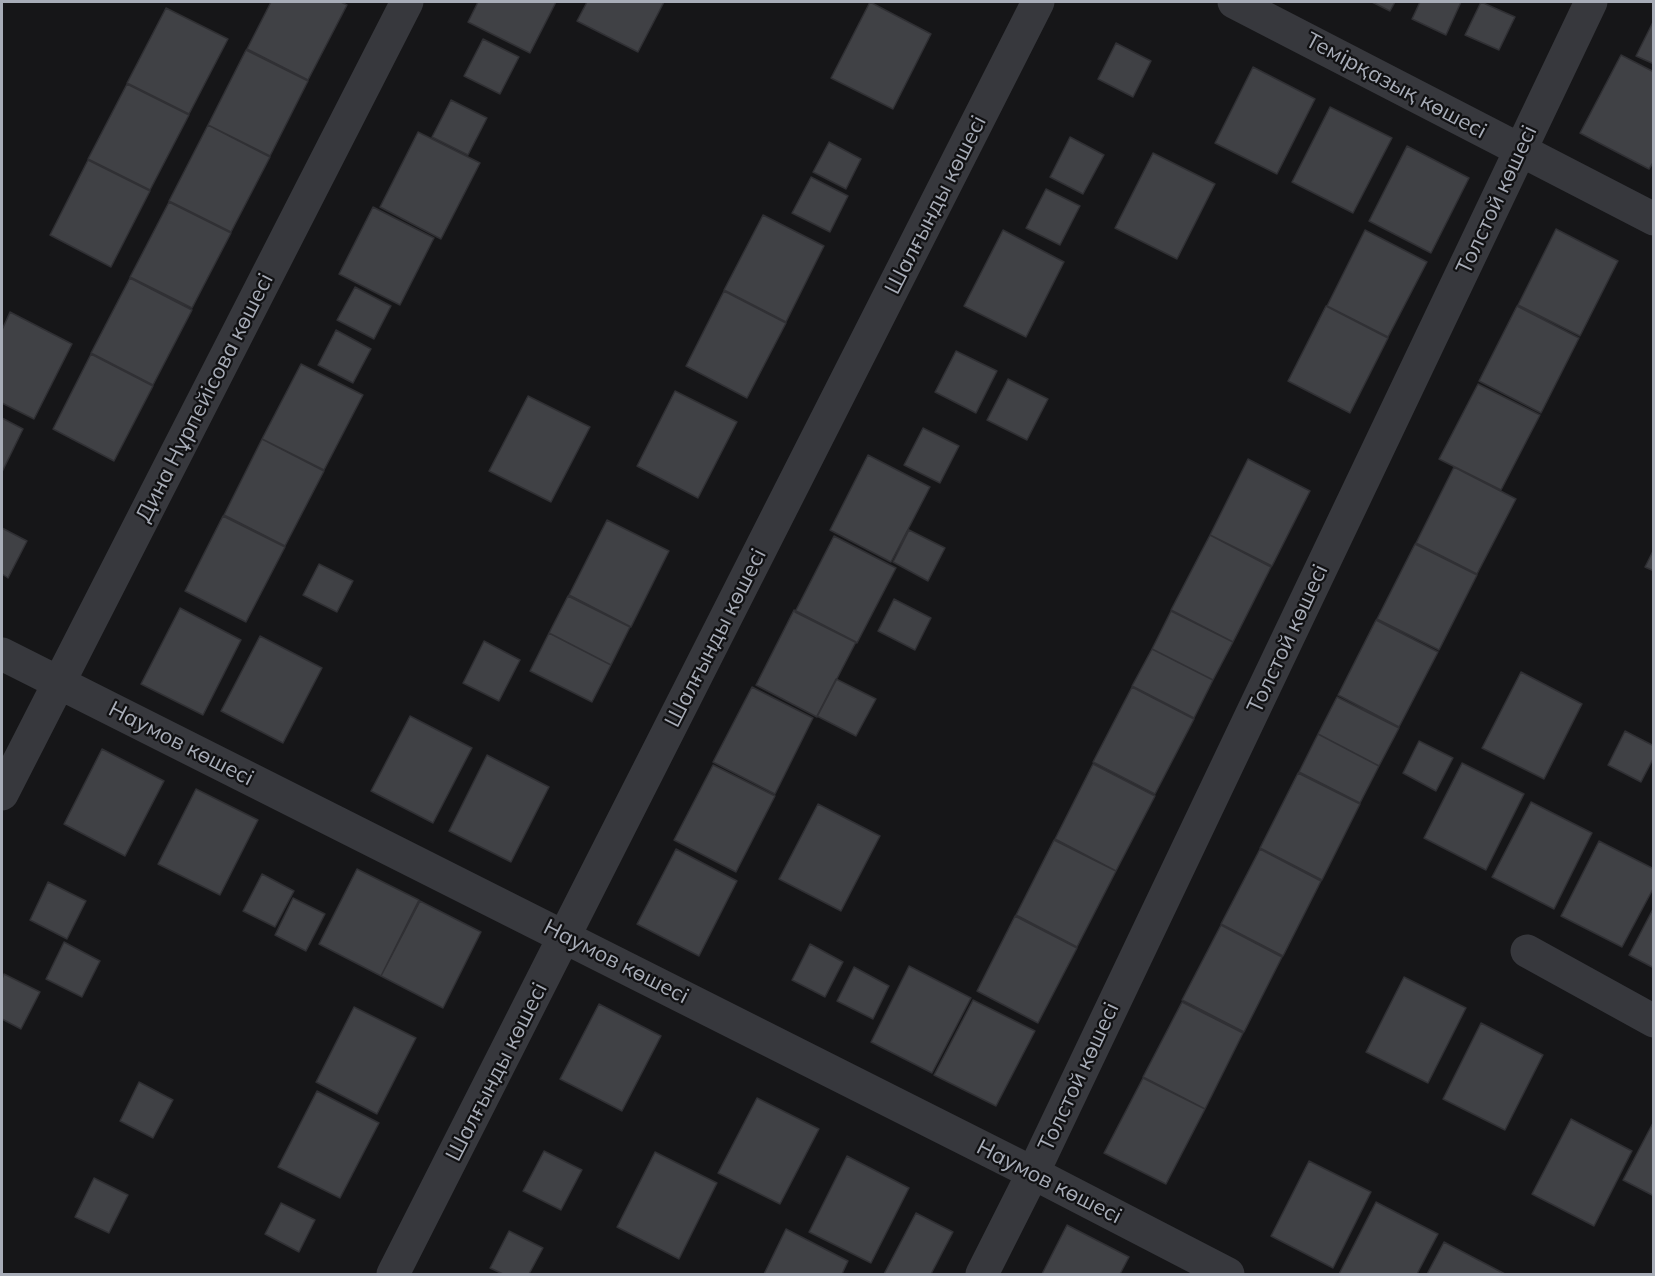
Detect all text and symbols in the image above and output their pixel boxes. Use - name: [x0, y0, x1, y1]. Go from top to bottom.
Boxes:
- street label: Темірқазық көшесі: [1301, 27, 1491, 145]
- street label: Шалғынды көшесі: [880, 111, 992, 299]
- street label: Толстой көшесі: [1451, 121, 1543, 279]
- street label: Дина Нұрпейісова көшесі: [131, 269, 279, 527]
- street label: Шалғынды көшесі: [660, 544, 772, 732]
- street label: Толстой көшесі: [1242, 560, 1334, 718]
- street label: Наумов көшесі: [104, 696, 258, 792]
- street label: Наумов көшесі: [539, 914, 693, 1010]
- street label: Шалғынды көшесі: [441, 978, 553, 1166]
- street label: Толстой көшесі: [1033, 998, 1125, 1156]
- street label: Наумов көшесі: [972, 1134, 1126, 1230]

